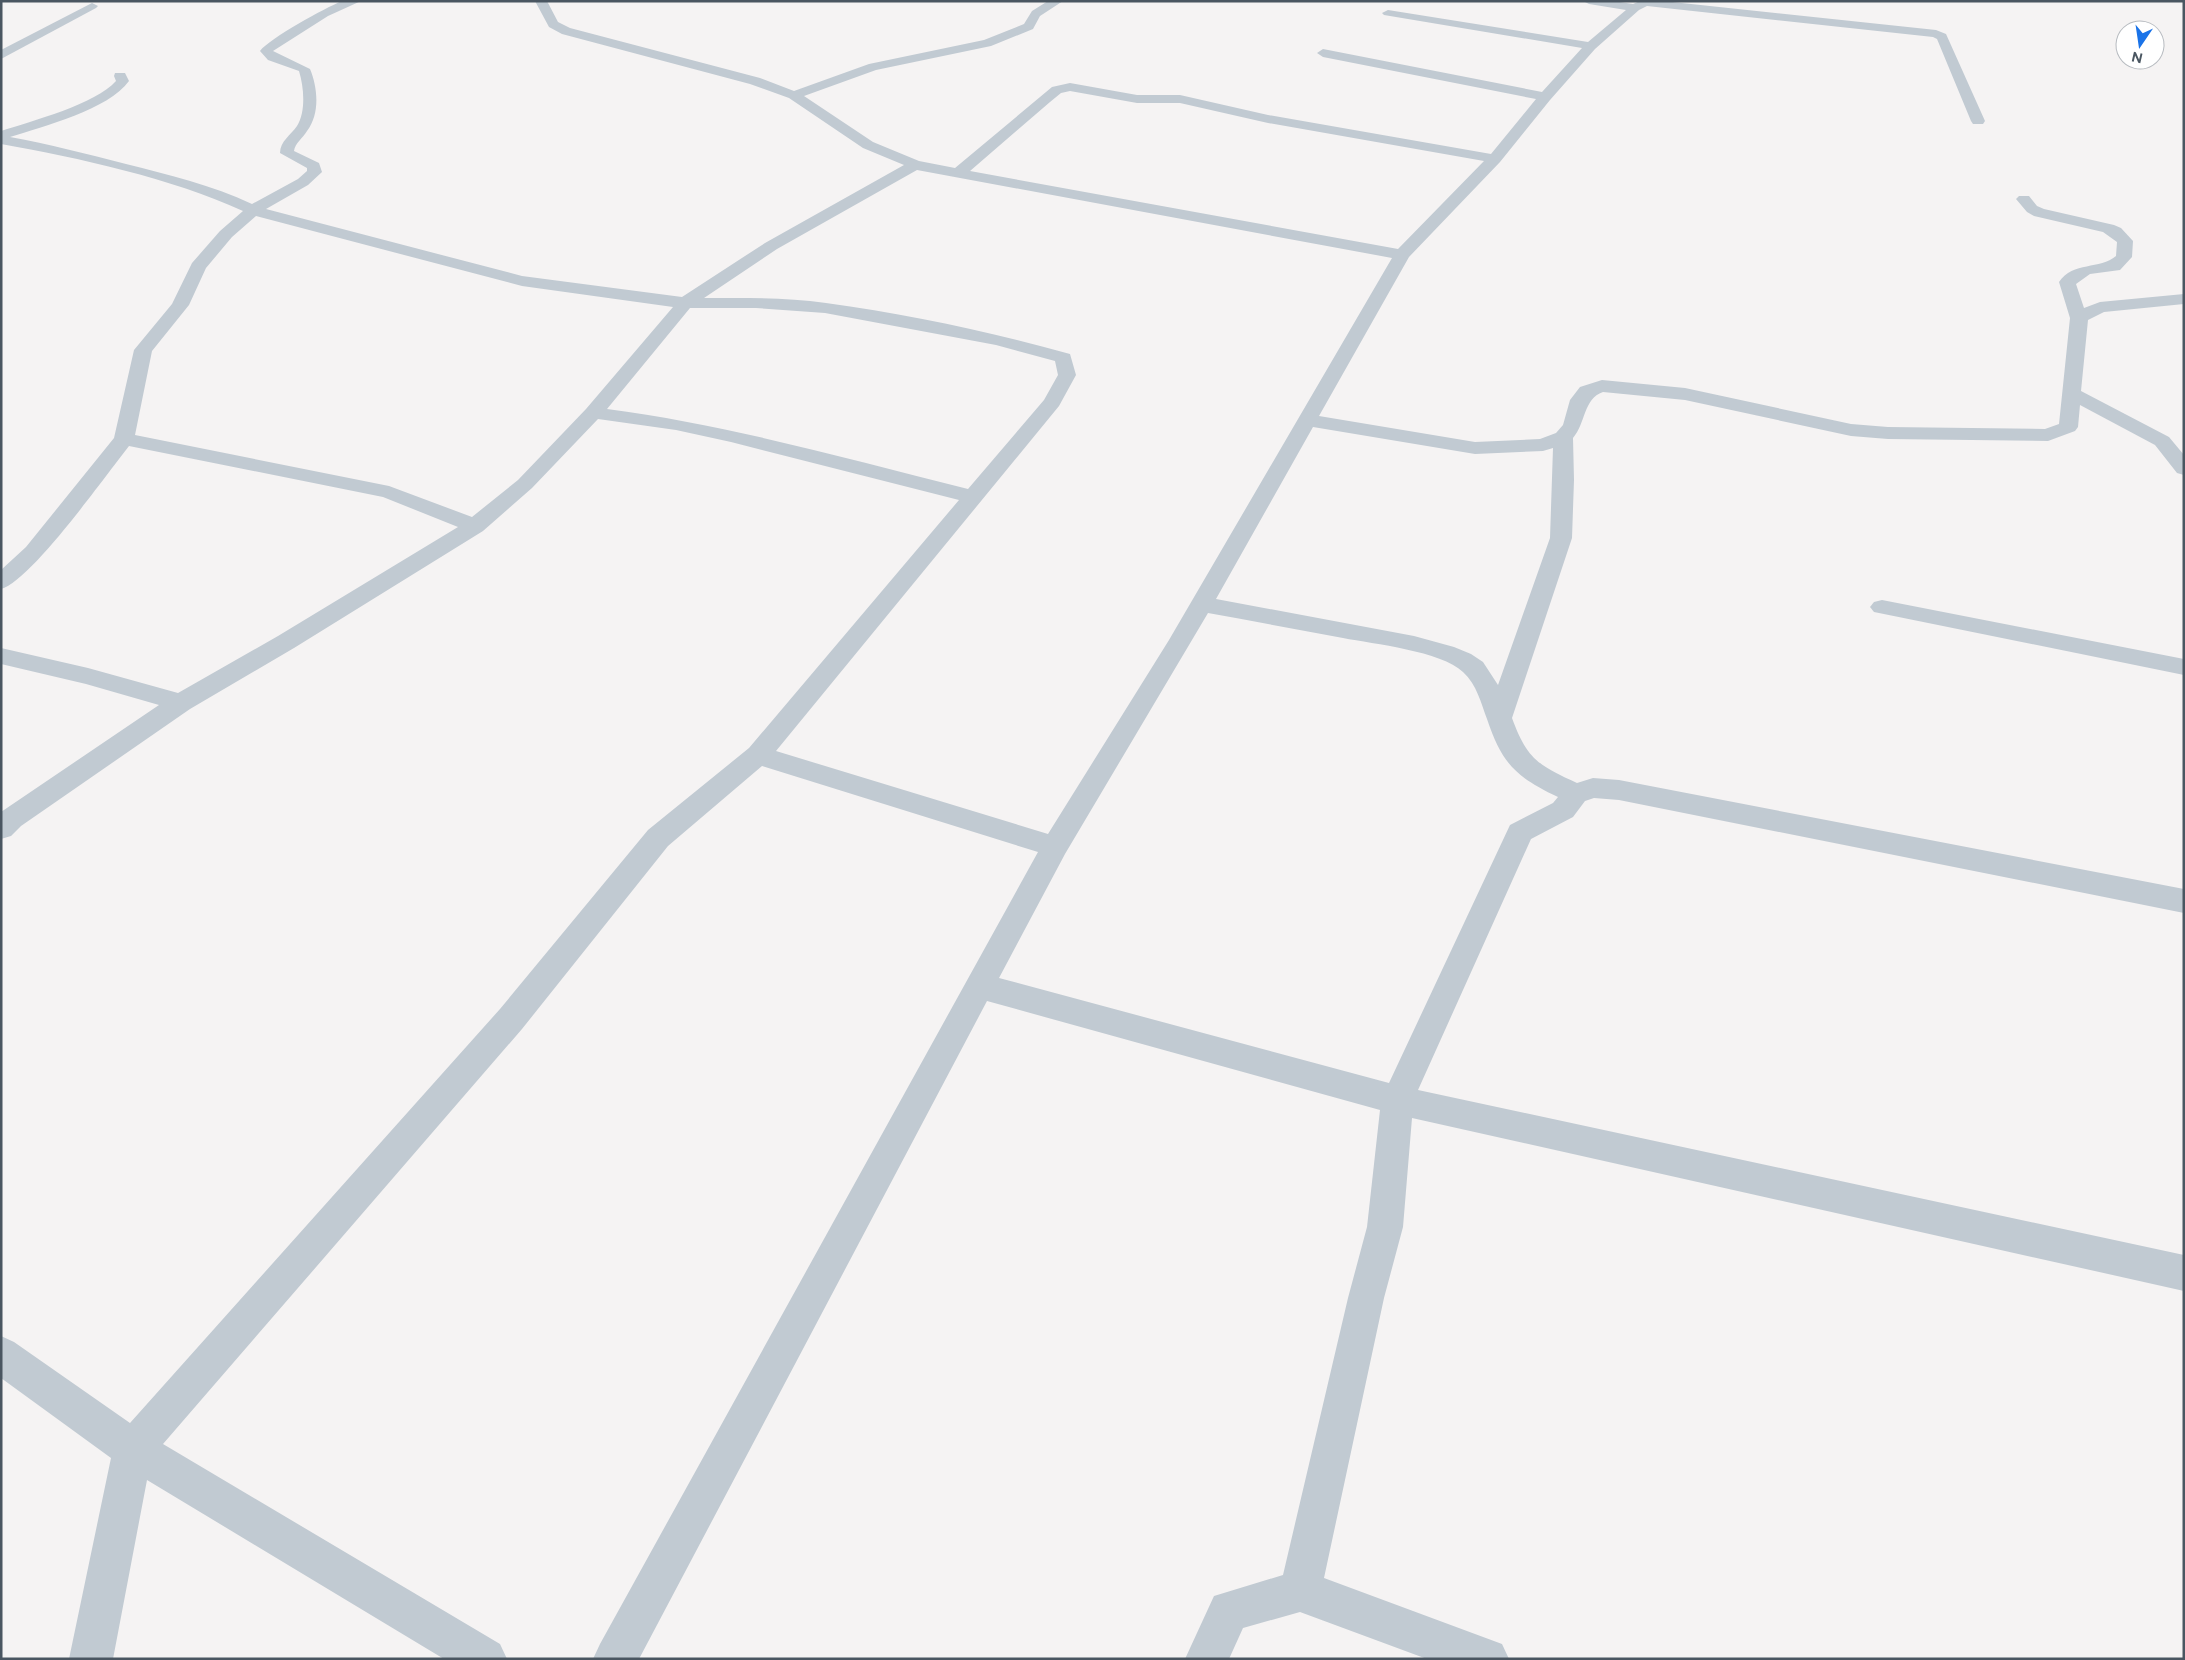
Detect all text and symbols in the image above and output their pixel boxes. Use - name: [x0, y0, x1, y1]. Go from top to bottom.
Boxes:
- north arrow: [2115, 20, 2165, 70]
- text: N: [2130, 48, 2144, 67]

